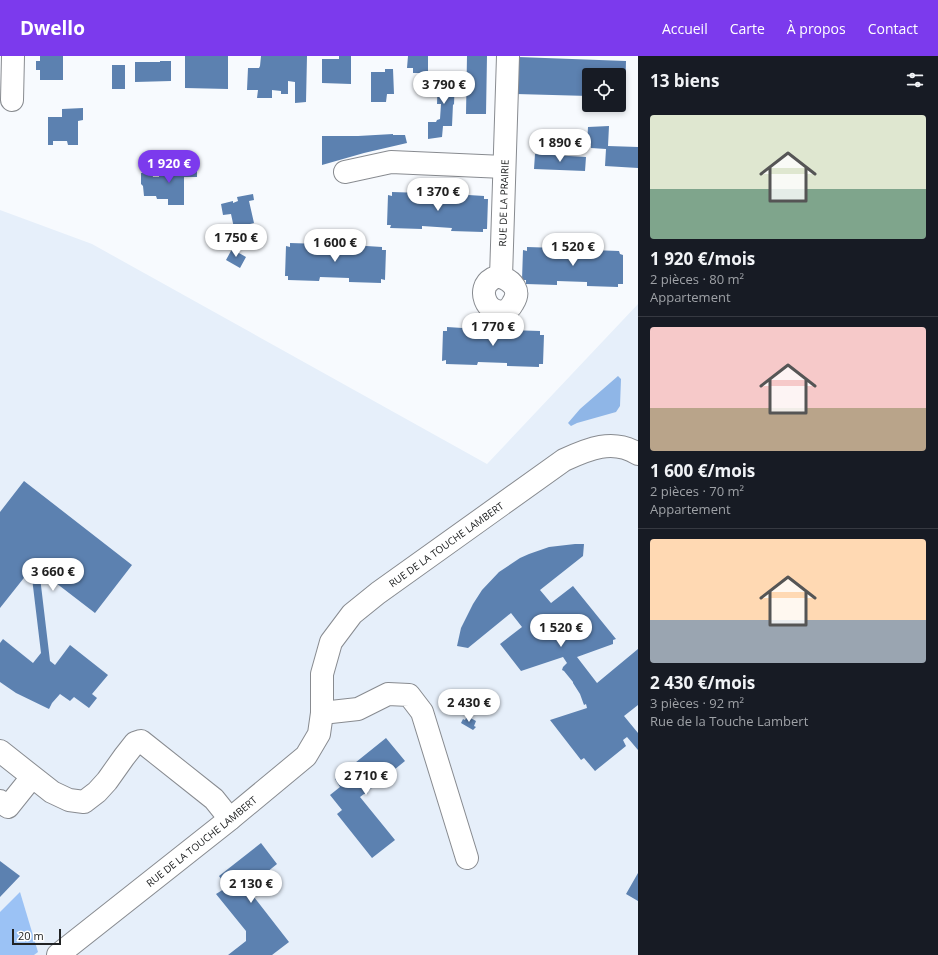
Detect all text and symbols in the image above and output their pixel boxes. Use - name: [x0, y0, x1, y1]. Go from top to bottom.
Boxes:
- text: Dwello: [20, 15, 85, 41]
- text: Accueil: [662, 19, 708, 38]
- text: Carte: [730, 19, 765, 38]
- text: À propos: [787, 19, 846, 38]
- text: Contact: [868, 19, 918, 38]
- map controls: [582, 68, 626, 112]
- button: locate: [582, 68, 626, 112]
- text: 13 biens: [650, 69, 719, 92]
- icon: filters: [904, 69, 926, 91]
- pin: 3 790 €: [407, 71, 481, 105]
- text: 3 790 €: [422, 75, 466, 93]
- pin: 1 890 €: [523, 129, 597, 163]
- text: 1 890 €: [538, 133, 582, 151]
- icon: home: [752, 141, 824, 213]
- pin: 1 920 €: [132, 150, 206, 184]
- text: 1 920 €: [147, 154, 191, 172]
- street label: RUE DE LA PRAIRIE: [495, 159, 512, 247]
- pin: 1 370 €: [401, 178, 475, 212]
- text: 1 370 €: [416, 182, 460, 200]
- pin: 1 750 €: [199, 224, 273, 258]
- text: 1 750 €: [214, 228, 258, 246]
- pin: 1 600 €: [298, 229, 372, 263]
- text: 1 600 €: [313, 233, 357, 251]
- pin: 1 520 €: [536, 233, 610, 267]
- text: 1 520 €: [551, 237, 595, 255]
- text: 1 920 €/mois: [650, 247, 755, 270]
- text: 2 pièces · 80 m²: [650, 270, 744, 288]
- text: Appartement: [650, 288, 731, 306]
- pin: 1 770 €: [456, 313, 530, 347]
- text: 1 770 €: [471, 317, 515, 335]
- icon: home: [752, 353, 824, 425]
- text: 1 600 €/mois: [650, 459, 755, 482]
- text: 2 pièces · 70 m²: [650, 482, 744, 500]
- street label: RUE DE LA TOUCHE LAMBERT: [386, 498, 507, 590]
- text: Appartement: [650, 500, 731, 518]
- pin: 3 660 €: [16, 558, 90, 592]
- text: 3 660 €: [31, 562, 75, 580]
- icon: home: [752, 565, 824, 637]
- pin: 1 520 €: [524, 614, 598, 648]
- text: 1 520 €: [539, 618, 583, 636]
- text: 2 430 €/mois: [650, 671, 755, 694]
- pin: 2 430 €: [432, 689, 506, 723]
- text: 2 430 €: [447, 693, 491, 711]
- text: 3 pièces · 92 m²: [650, 694, 744, 712]
- text: Rue de la Touche Lambert: [650, 712, 808, 730]
- pin: 2 710 €: [329, 762, 403, 796]
- text: 2 710 €: [344, 766, 388, 784]
- street label: RUE DE LA TOUCHE LAMBERT: [143, 792, 260, 890]
- pin: 2 130 €: [214, 870, 288, 904]
- text: 2 130 €: [229, 874, 273, 892]
- scale bar: [12, 927, 61, 946]
- text: 20 m: [18, 928, 44, 943]

